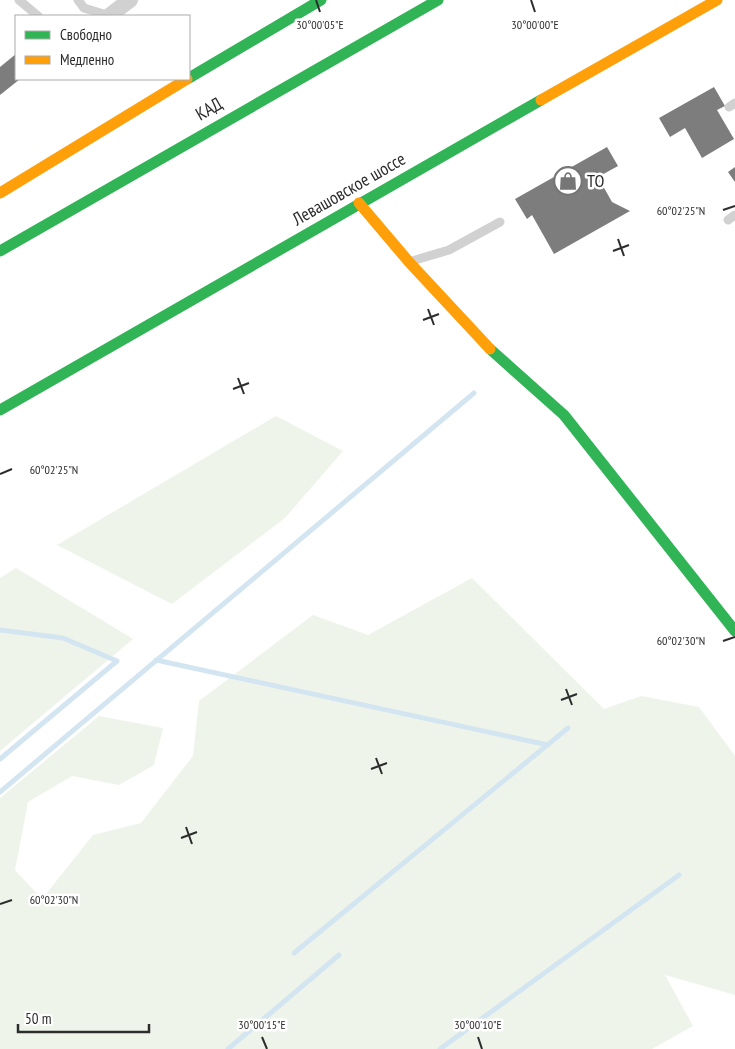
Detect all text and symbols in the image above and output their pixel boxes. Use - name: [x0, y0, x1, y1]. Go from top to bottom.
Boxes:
- legend: [15, 15, 190, 80]
- text: 30°00'05"E: [296, 17, 344, 32]
- text: 30°00'00"E: [511, 17, 559, 32]
- text: Свободно: [60, 25, 112, 44]
- text: Медленно: [60, 50, 114, 69]
- street label: КАД: [191, 92, 226, 125]
- street label: Левашовское шоссе: [287, 147, 409, 231]
- shop icon: ТО: [553, 166, 583, 196]
- place label: ТО: [587, 169, 604, 192]
- text: 60°02'25"N: [657, 203, 705, 218]
- text: 60°02'25"N: [30, 462, 78, 477]
- text: 60°02'30"N: [657, 633, 705, 648]
- text: 60°02'30"N: [30, 892, 78, 907]
- scale bar: [18, 1002, 149, 1034]
- text: 50 m: [25, 1009, 51, 1028]
- text: 30°00'15"E: [238, 1017, 286, 1032]
- text: 30°00'10"E: [454, 1017, 502, 1032]

